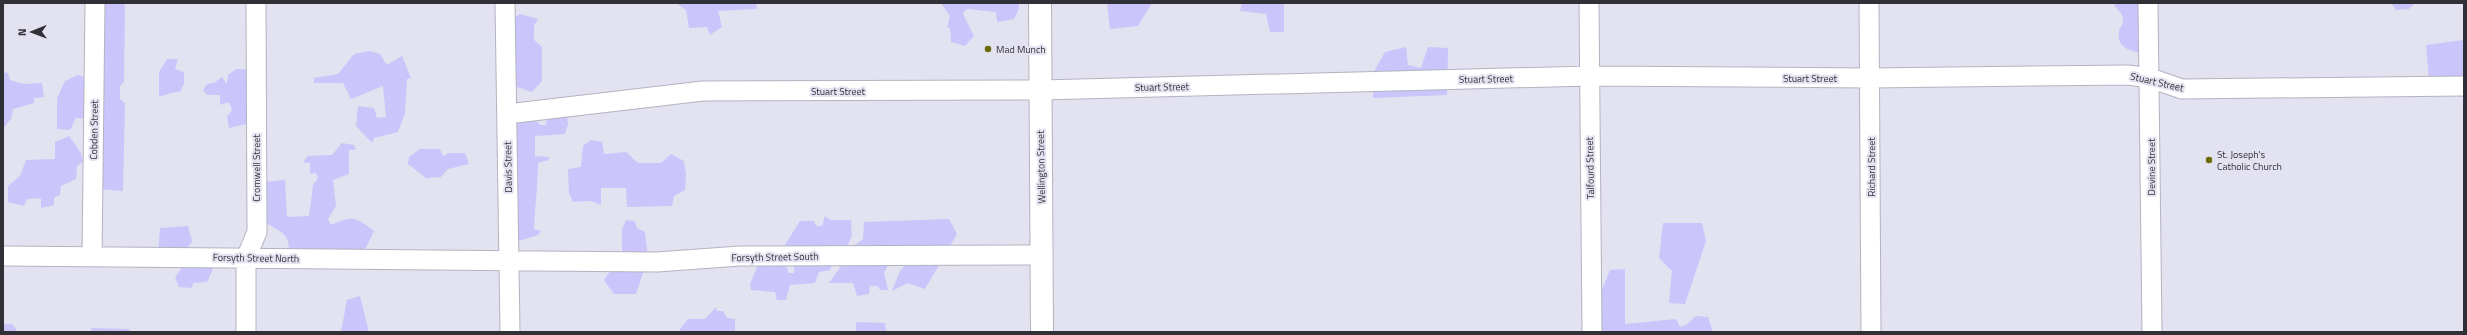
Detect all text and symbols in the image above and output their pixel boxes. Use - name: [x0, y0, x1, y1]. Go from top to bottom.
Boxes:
- north arrow: [12, 12, 52, 52]
- text: N: [14, 28, 30, 36]
- place label: Mad Munch: [996, 42, 1046, 57]
- marker: Mad Munch: [983, 44, 993, 54]
- street label: Stuart Street: [2129, 69, 2186, 96]
- street label: Stuart Street: [1459, 71, 1514, 87]
- street label: Stuart Street: [1783, 71, 1838, 86]
- street label: Stuart Street: [1135, 79, 1190, 95]
- street label: Stuart Street: [811, 84, 866, 99]
- street label: Cobden Street: [86, 100, 102, 160]
- street label: Wellington Street: [1033, 130, 1049, 204]
- street label: Cromwell Street: [249, 134, 264, 202]
- street label: Talfourd Street: [1582, 136, 1598, 199]
- street label: Richard Street: [1864, 137, 1879, 197]
- street label: Devine Street: [2144, 138, 2159, 195]
- street label: Davis Street: [500, 141, 516, 193]
- place label: St. Joseph's Catholic Church: [2217, 147, 2282, 174]
- marker: St. Joseph's Catholic Church: [2204, 155, 2214, 165]
- street label: Forsyth Street South: [731, 249, 819, 265]
- street label: Forsyth Street North: [213, 250, 299, 266]

